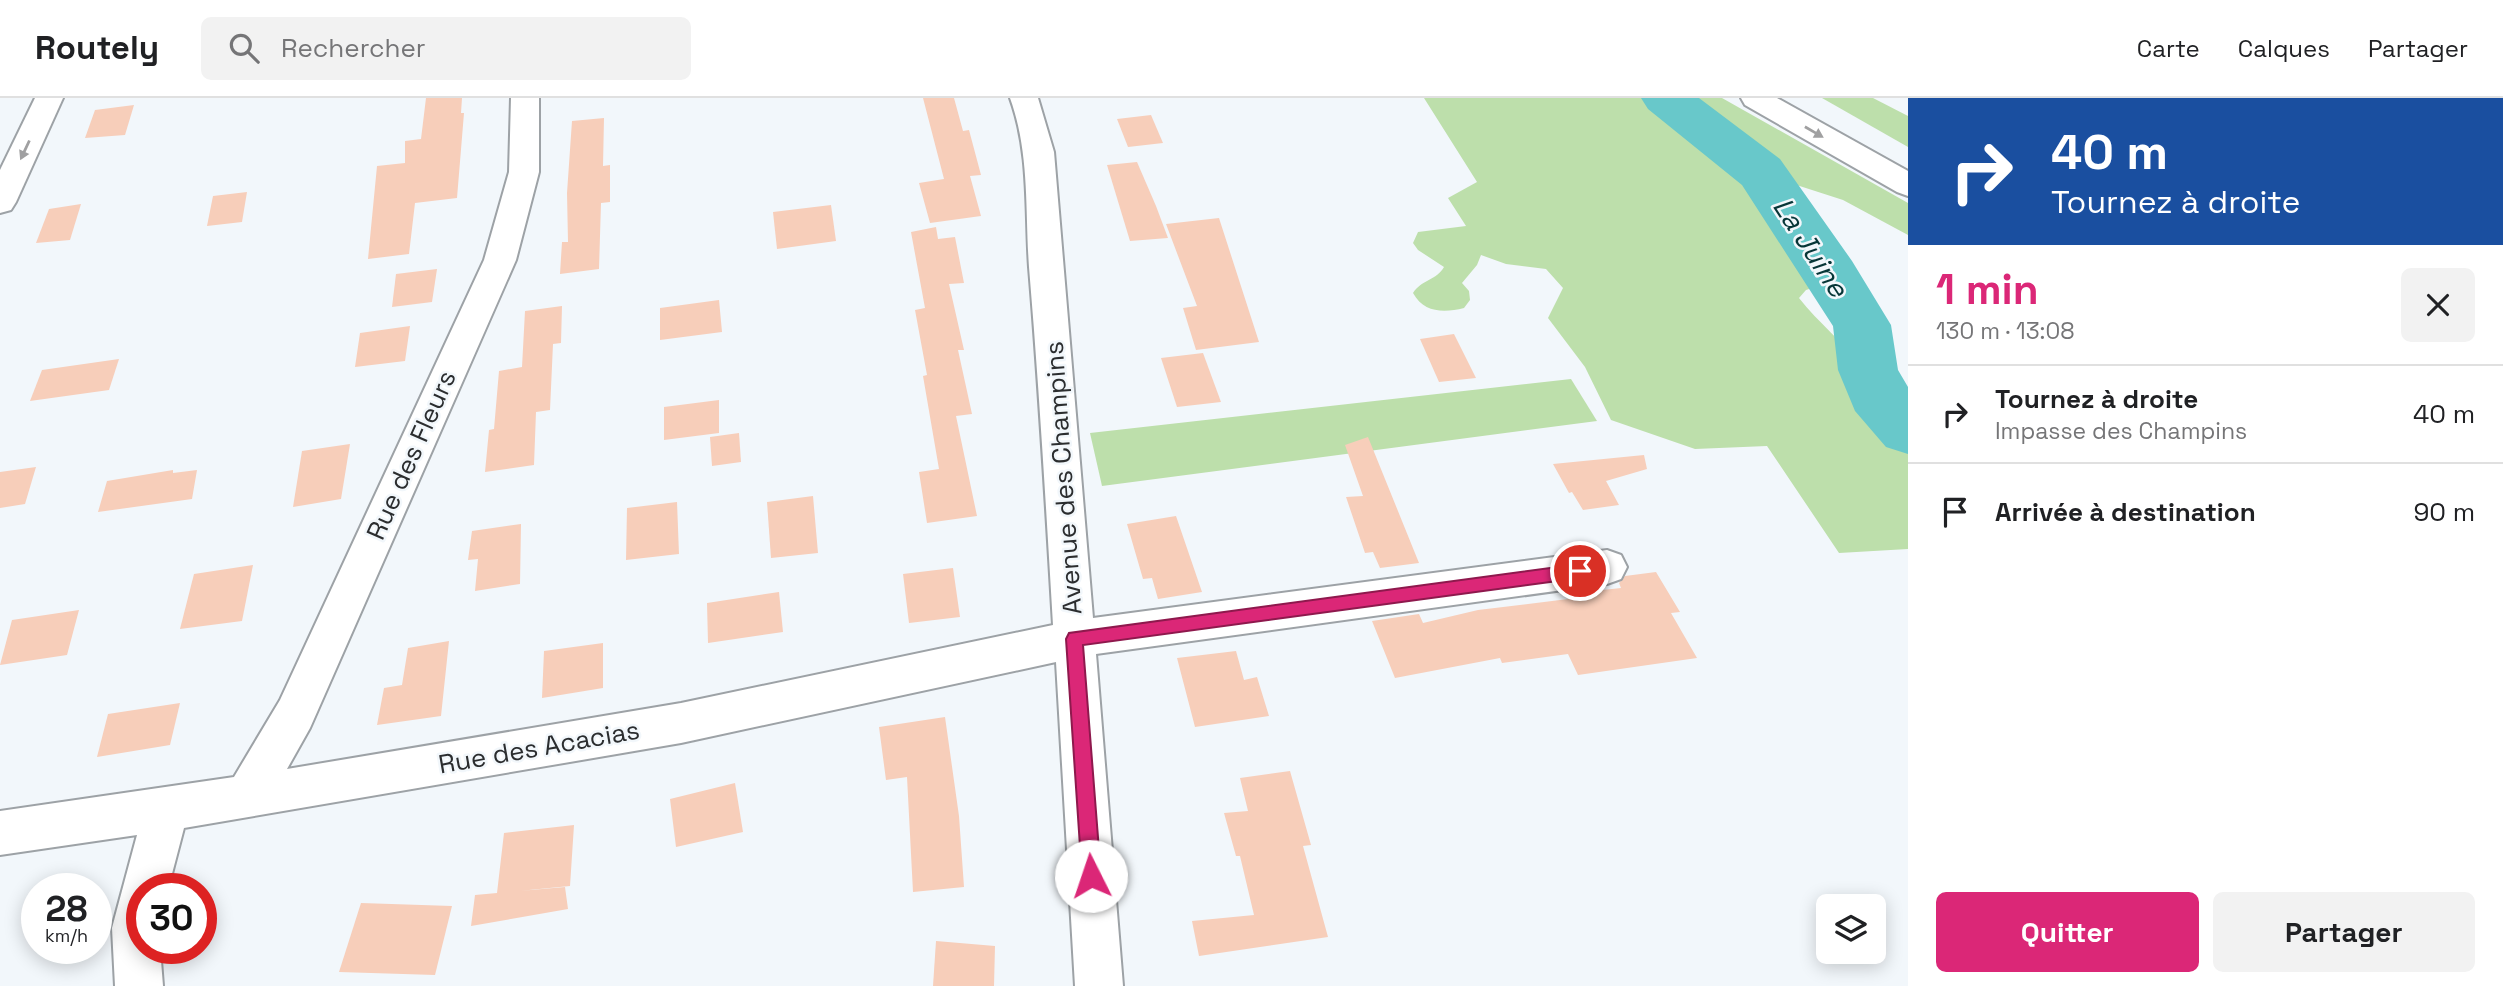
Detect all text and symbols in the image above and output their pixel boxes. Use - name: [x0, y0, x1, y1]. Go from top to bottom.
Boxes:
- search box: [201, 17, 691, 80]
- text: Routely: [35, 27, 159, 69]
- icon: search: [225, 29, 263, 67]
- text: Rechercher: [281, 31, 426, 65]
- text: Carte: [2137, 33, 2200, 64]
- text: Calques: [2238, 33, 2330, 64]
- text: Partager: [2368, 33, 2468, 64]
- text: 40 m: [2051, 121, 2168, 183]
- one-way arrow: [1805, 126, 1824, 138]
- icon: right: [1936, 126, 2027, 217]
- one-way arrow: [19, 140, 30, 160]
- text: Tournez à droite: [2051, 182, 2300, 222]
- water label: La Juine: [1765, 190, 1857, 305]
- text: 1 min: [1936, 263, 2039, 316]
- button: close: [2401, 268, 2475, 342]
- text: 130 m · 13:08: [1936, 316, 2074, 346]
- street label: Avenue des Champins: [1036, 340, 1090, 616]
- street label: Rue des Fleurs: [358, 365, 464, 545]
- text: Tournez à droite: [1995, 382, 2198, 416]
- icon: right: [1936, 395, 1974, 433]
- text: 40 m: [2413, 397, 2475, 431]
- text: Impasse des Champins: [1995, 416, 2247, 446]
- icon: arrive: [1936, 493, 1974, 531]
- text: Arrivée à destination: [1995, 495, 2256, 529]
- text: 90 m: [2413, 495, 2475, 529]
- pin: [1550, 541, 1610, 601]
- icon: arrive: [1561, 552, 1599, 590]
- street label: Rue des Acacias: [436, 713, 642, 781]
- position arrow: [1054, 839, 1128, 913]
- speed limit sign: 30: [126, 873, 217, 964]
- text: 28: [46, 887, 87, 931]
- button: Quitter: [1936, 892, 2199, 972]
- button: Partager: [2213, 892, 2475, 972]
- map controls: [1816, 894, 1886, 964]
- button: layers: [1816, 894, 1886, 964]
- text: km/h: [45, 924, 88, 947]

